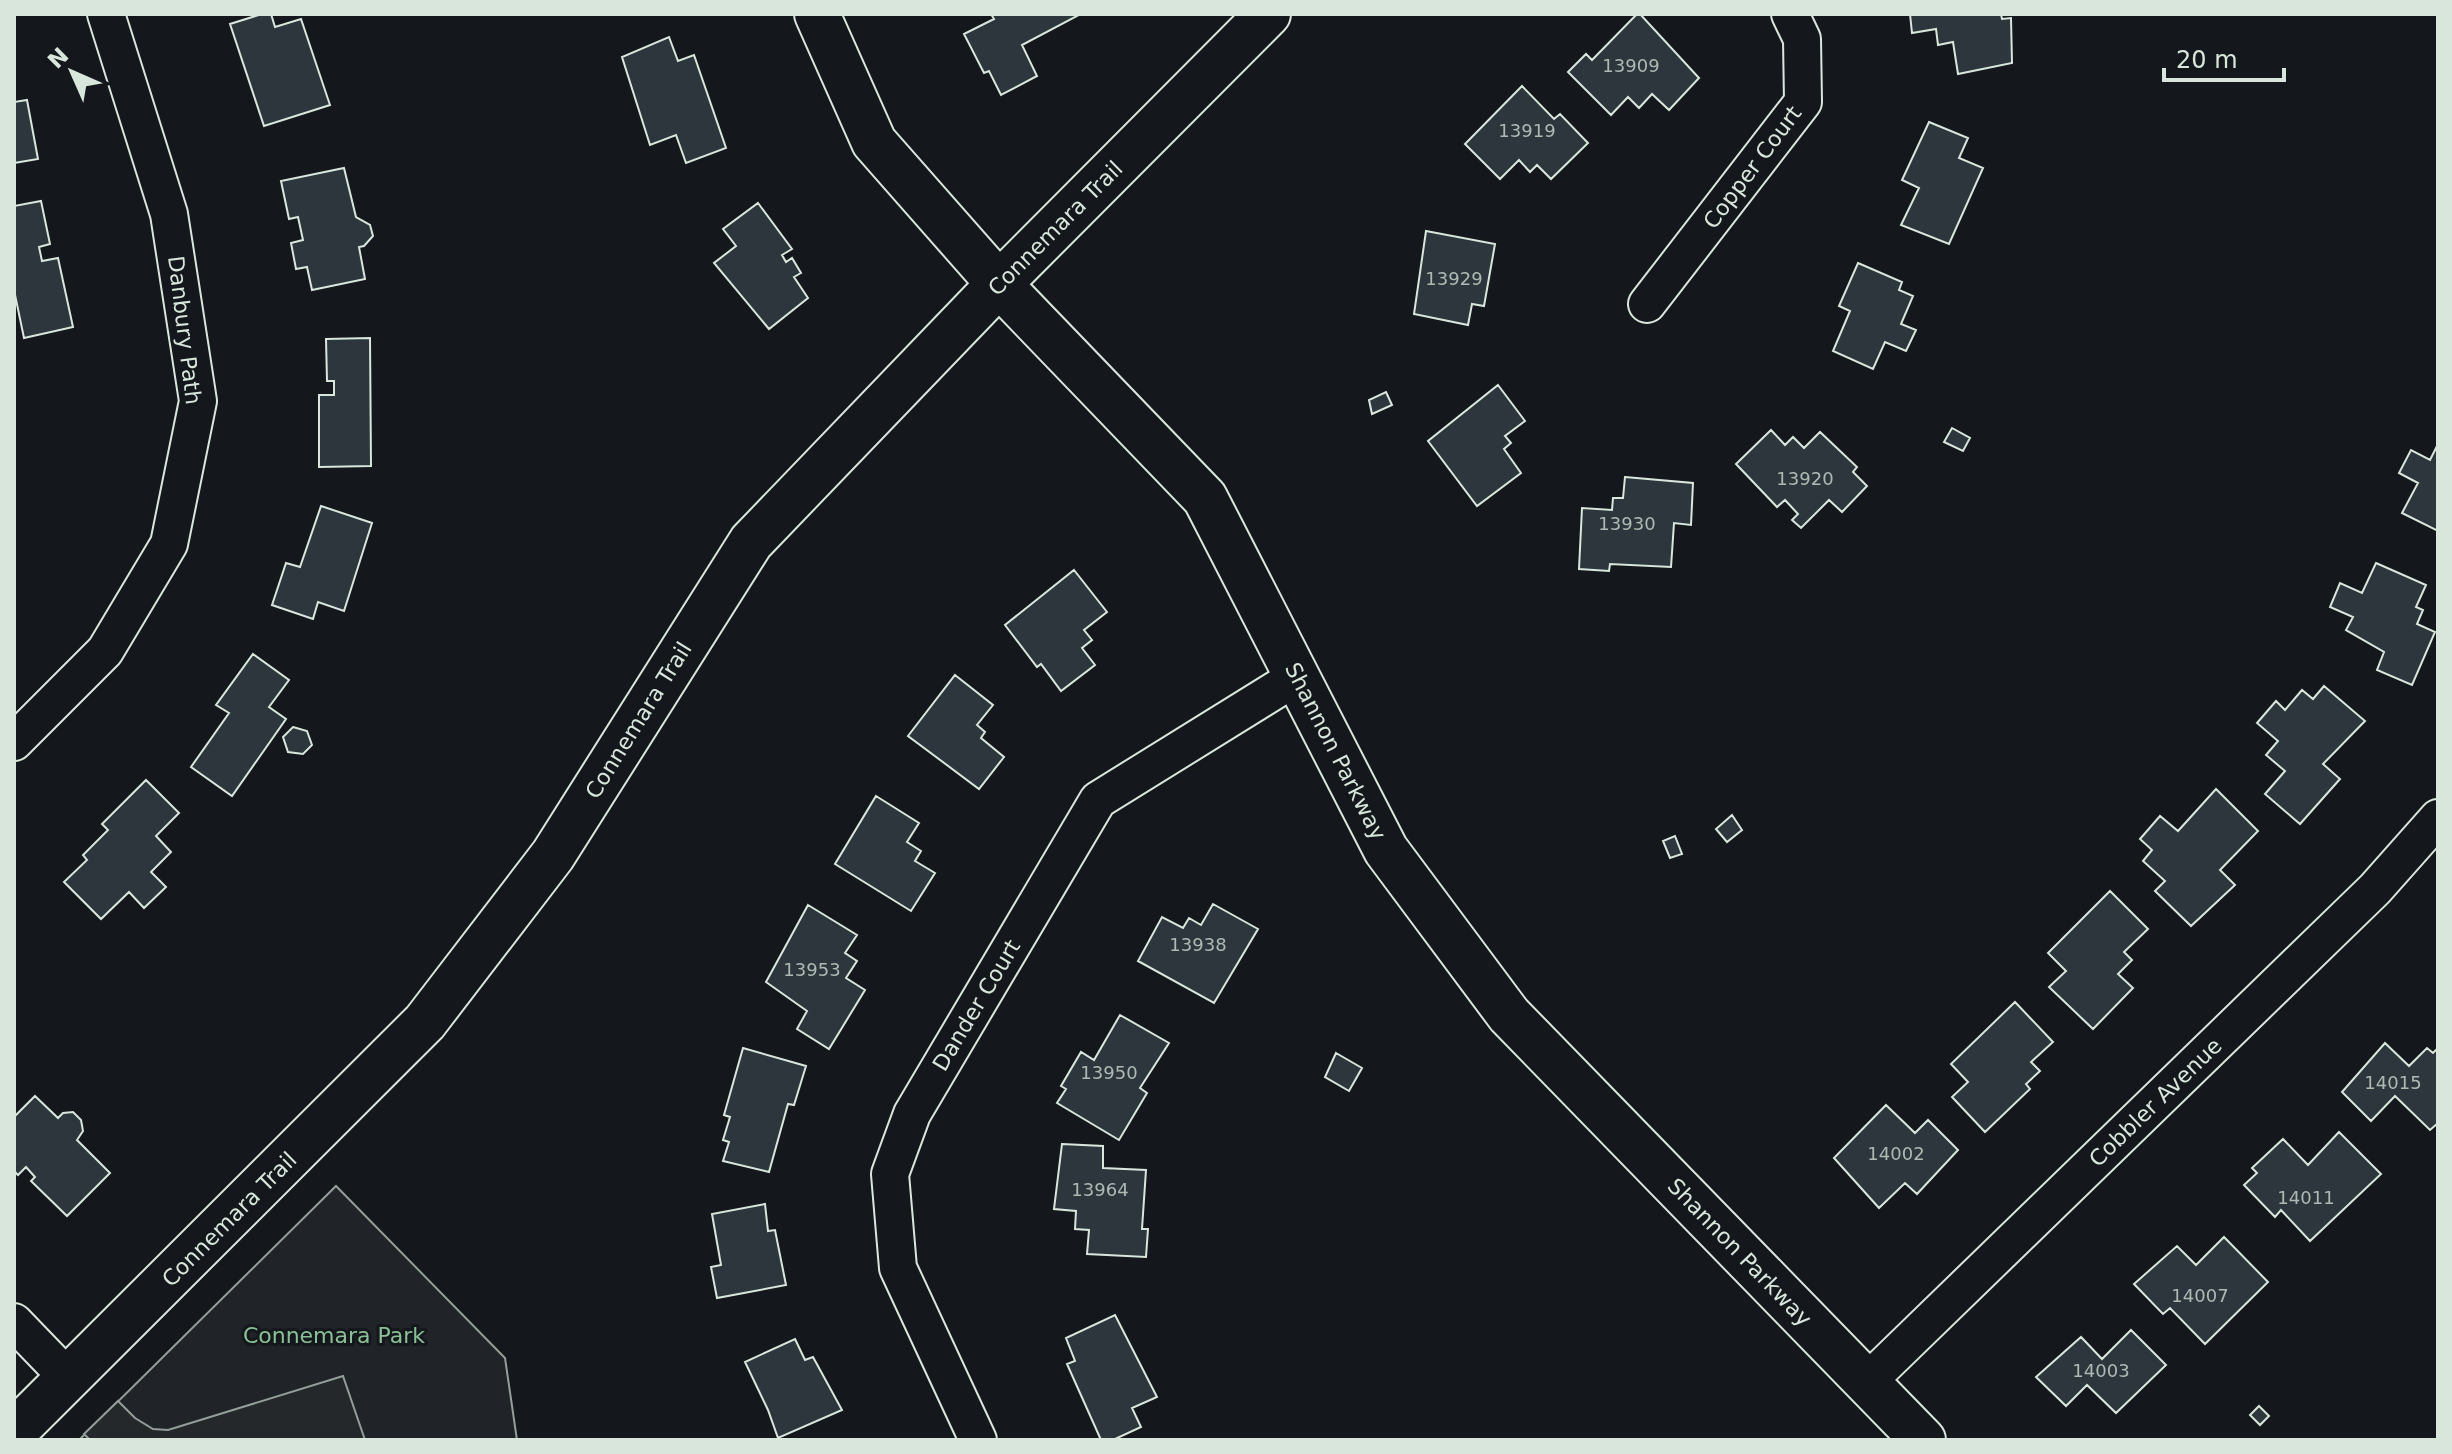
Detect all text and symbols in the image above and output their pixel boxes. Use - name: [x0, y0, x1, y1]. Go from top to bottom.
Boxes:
- north arrow: [32, 32, 112, 112]
- scale bar: [2164, 32, 2284, 82]
- text: N: [43, 43, 74, 74]
- text: 20 m: [2176, 46, 2238, 74]
- house number: 13909: [1602, 55, 1660, 76]
- street label: Copper Court: [1698, 101, 1807, 233]
- house number: 13919: [1498, 120, 1556, 141]
- street label: Connemara Trail: [983, 156, 1128, 301]
- street label: Danbury Path: [163, 254, 206, 406]
- house number: 13929: [1425, 268, 1483, 289]
- house number: 13920: [1776, 468, 1834, 489]
- house number: 13930: [1598, 513, 1656, 534]
- street label: Connemara Trail: [580, 637, 697, 803]
- street label: Shannon Parkway: [1280, 658, 1391, 844]
- house number: 13938: [1169, 934, 1227, 955]
- street label: Dander Court: [928, 935, 1026, 1075]
- house number: 13953: [783, 959, 841, 980]
- street label: Cobbler Avenue: [2084, 1033, 2227, 1172]
- house number: 13950: [1080, 1062, 1138, 1083]
- house number: 14015: [2364, 1072, 2422, 1093]
- house number: 14002: [1867, 1143, 1925, 1164]
- street label: Connemara Trail: [157, 1147, 302, 1292]
- street label: Shannon Parkway: [1663, 1173, 1817, 1331]
- house number: 13964: [1071, 1179, 1129, 1200]
- house number: 14011: [2277, 1187, 2335, 1208]
- house number: 14007: [2171, 1285, 2229, 1306]
- park label: Connemara Park: [243, 1323, 425, 1348]
- house number: 14003: [2072, 1360, 2130, 1381]

